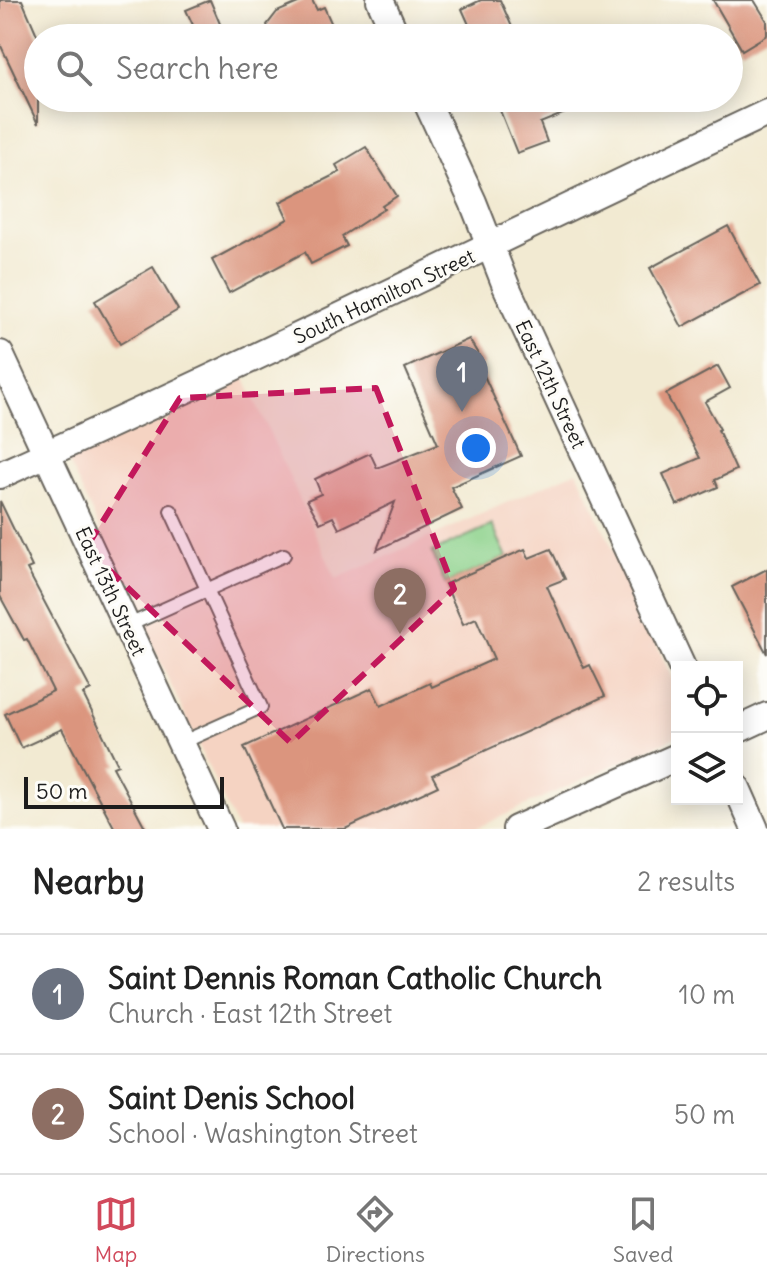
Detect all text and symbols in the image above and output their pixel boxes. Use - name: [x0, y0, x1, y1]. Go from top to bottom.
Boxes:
- search box: [24, 24, 743, 112]
- icon: search: [52, 46, 96, 90]
- text: Search here: [116, 49, 279, 87]
- street label: South Hamilton Street: [289, 243, 479, 349]
- street label: East 12th Street: [510, 316, 592, 452]
- pin: 1: [436, 346, 488, 412]
- your location: [456, 428, 496, 468]
- street label: East 13th Street: [70, 523, 152, 660]
- pin: 2: [374, 568, 426, 634]
- map controls: [671, 661, 743, 805]
- button: locate: [671, 661, 743, 733]
- button: layers: [671, 733, 743, 805]
- scale bar: [24, 773, 224, 809]
- text: 50 m: [36, 777, 88, 805]
- text: Nearby: [32, 860, 145, 903]
- text: 2 results: [637, 865, 735, 898]
- text: Saint Dennis Roman Catholic Church: [108, 959, 602, 997]
- text: 1: [53, 978, 63, 1011]
- text: 10 m: [679, 978, 735, 1011]
- text: Church · East 12th Street: [108, 997, 392, 1030]
- text: Saint Denis School: [108, 1079, 355, 1117]
- text: 2: [51, 1098, 65, 1131]
- text: 50 m: [674, 1098, 735, 1131]
- text: School · Washington Street: [108, 1117, 418, 1150]
- tab: Map: [94, 1192, 138, 1268]
- tab: Directions: [326, 1192, 425, 1268]
- tab: Saved: [613, 1192, 673, 1268]

